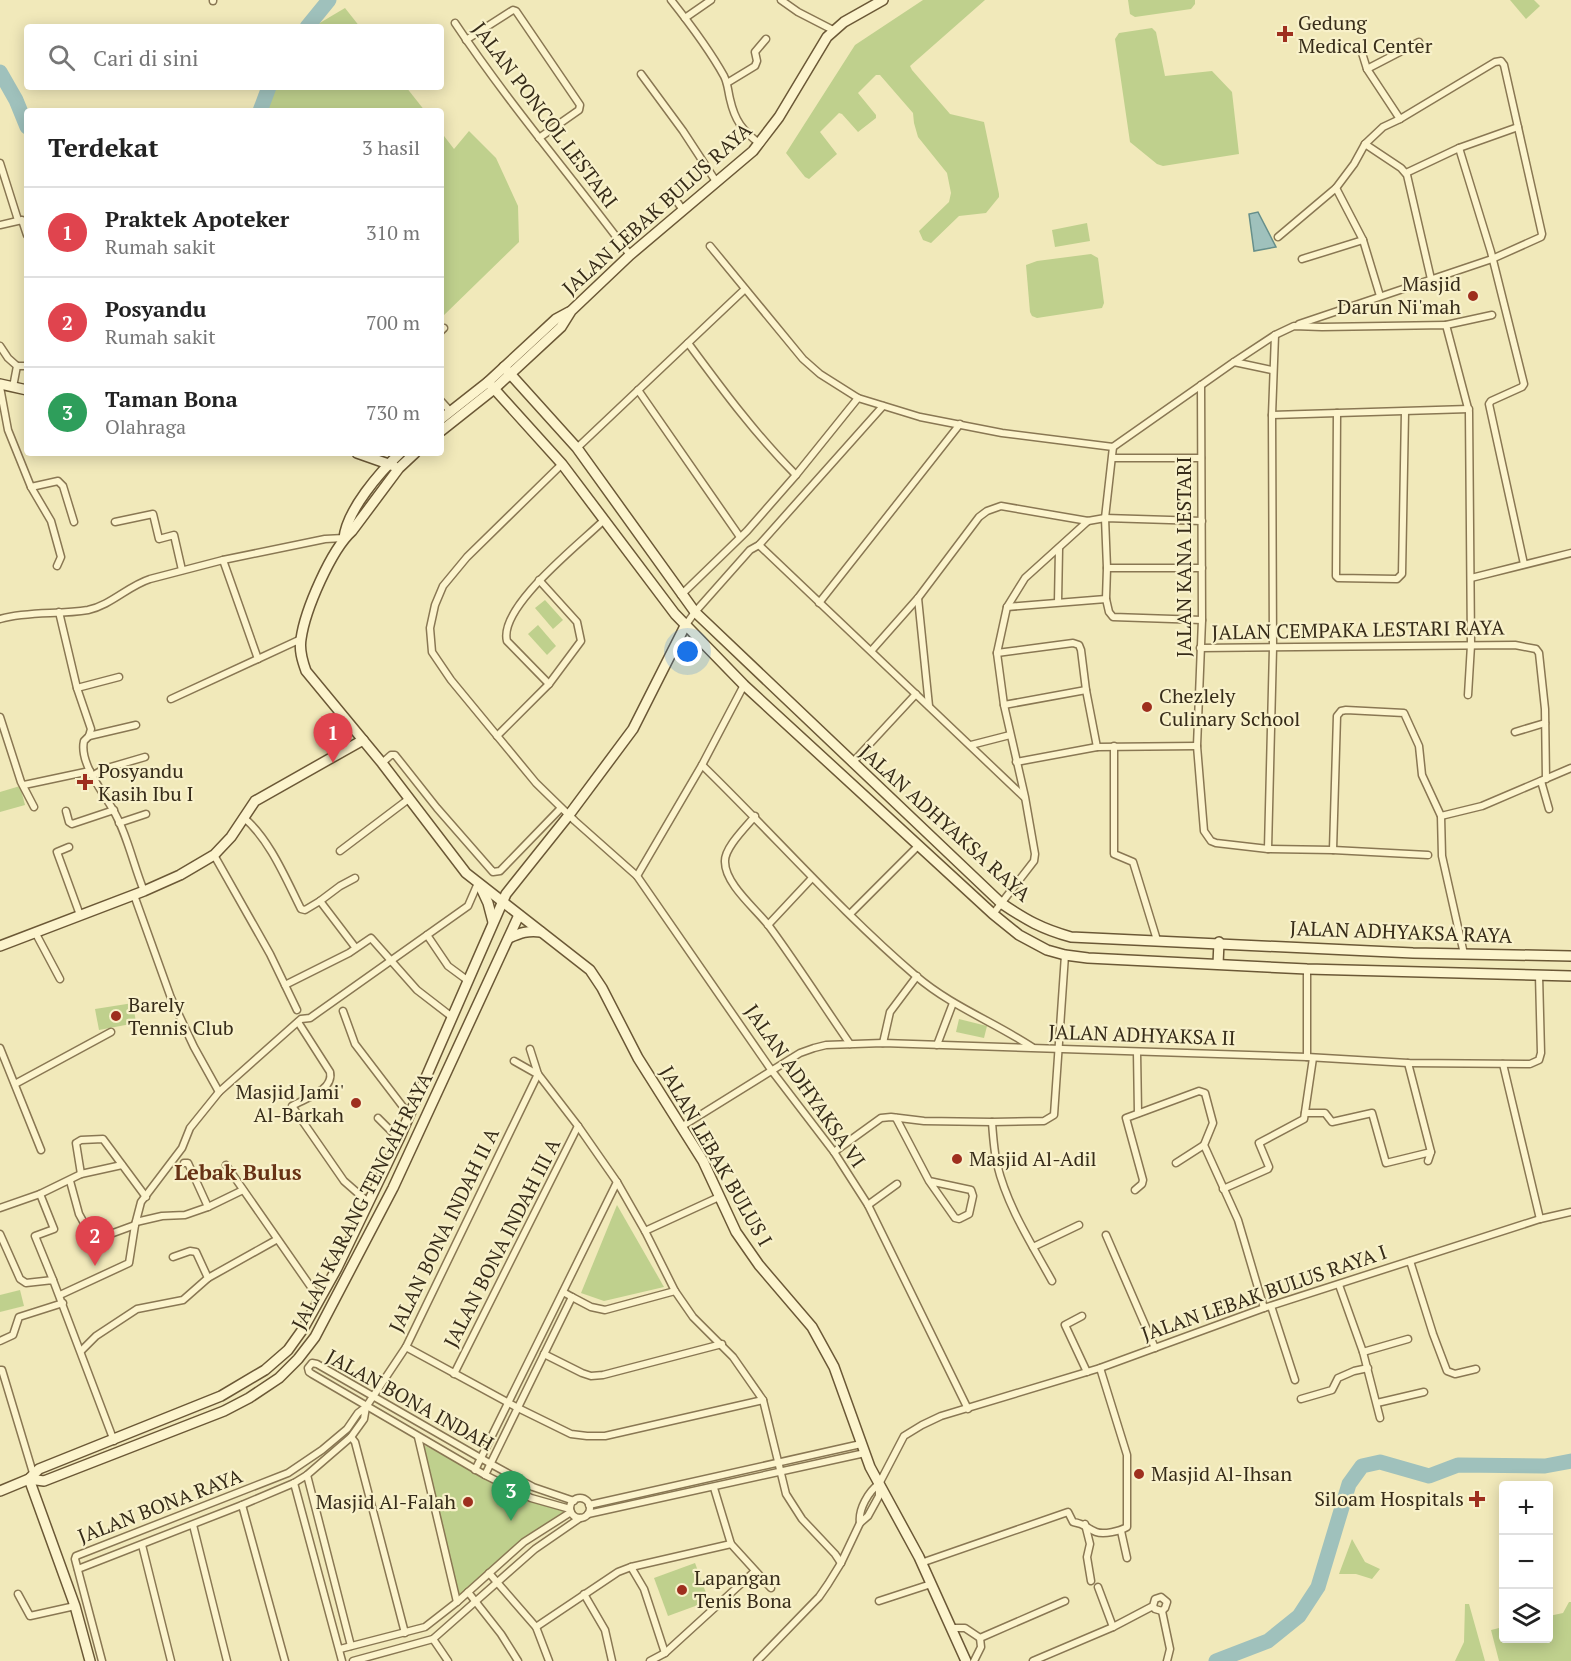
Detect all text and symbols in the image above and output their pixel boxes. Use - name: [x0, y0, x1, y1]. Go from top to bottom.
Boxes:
- place label: Gedung Medical Center: [1298, 9, 1433, 59]
- street label: JALAN PONCOL LESTARI: [467, 16, 624, 213]
- search box: [24, 24, 444, 90]
- marker: Gedung Medical Center: [1276, 25, 1294, 43]
- icon: search: [45, 41, 78, 74]
- text: Cari di sini: [93, 43, 199, 72]
- street label: JALAN LEBAK BULUS RAYA: [556, 116, 757, 301]
- text: Terdekat: [48, 130, 159, 164]
- text: 3 hasil: [362, 134, 420, 161]
- text: Praktek Apoteker: [105, 204, 289, 233]
- text: 1: [62, 219, 73, 246]
- text: 310 m: [366, 219, 420, 246]
- text: Rumah sakit: [105, 233, 216, 260]
- place label: Masjid Darun Ni'mah: [1337, 270, 1461, 320]
- marker: Masjid Darun Ni'mah: [1466, 289, 1480, 303]
- text: Posyandu: [105, 294, 206, 323]
- text: 2: [62, 309, 73, 336]
- text: 700 m: [366, 309, 420, 336]
- text: Rumah sakit: [105, 323, 216, 350]
- text: Taman Bona: [105, 384, 238, 413]
- text: 3: [62, 399, 73, 426]
- text: 730 m: [366, 399, 420, 426]
- text: Olahraga: [105, 413, 186, 440]
- street label: JALAN KANA LESTARI: [1170, 456, 1197, 658]
- street label: JALAN CEMPAKA LESTARI RAYA: [1211, 613, 1505, 646]
- your location: [673, 637, 702, 666]
- place label: Chezlely Culinary School: [1159, 682, 1300, 732]
- marker: Chezlely Culinary School: [1140, 700, 1154, 714]
- pin: 1: [314, 714, 352, 763]
- street label: JALAN ADHYAKSA RAYA: [854, 738, 1037, 907]
- place label: Posyandu Kasih Ibu I: [98, 757, 194, 807]
- marker: Posyandu Kasih Ibu I: [76, 773, 94, 791]
- street label: JALAN ADHYAKSA RAYA: [1289, 914, 1513, 949]
- place label: Barely Tennis Club: [128, 991, 234, 1041]
- street label: JALAN ADHYAKSA VI: [739, 999, 872, 1173]
- marker: Barely Tennis Club: [109, 1009, 123, 1023]
- street label: JALAN ADHYAKSA II: [1048, 1018, 1236, 1051]
- street label: JALAN LEBAK BULUS I: [654, 1061, 779, 1251]
- street label: JALAN KARANG TENGAH RAYA: [285, 1067, 438, 1334]
- place label: Masjid Jami' Al-Barkah: [236, 1078, 344, 1128]
- marker: Masjid Jami' Al-Barkah: [349, 1096, 363, 1110]
- street label: JALAN BONA INDAH II A: [382, 1123, 505, 1337]
- street label: JALAN BONA INDAH III A: [437, 1133, 566, 1352]
- place label: Masjid Al-Adil: [969, 1145, 1097, 1172]
- marker: Masjid Al-Adil: [950, 1152, 964, 1166]
- district label: Lebak Bulus: [174, 1157, 302, 1186]
- pin: 2: [76, 1216, 115, 1266]
- street label: JALAN LEBAK BULUS RAYA I: [1138, 1238, 1390, 1347]
- street label: JALAN BONA INDAH: [322, 1342, 499, 1457]
- place label: Masjid Al-Ihsan: [1151, 1460, 1292, 1487]
- street label: JALAN BONA RAYA: [74, 1462, 246, 1549]
- marker: Masjid Al-Ihsan: [1132, 1467, 1146, 1481]
- pin: 3: [492, 1472, 530, 1521]
- map controls: [1499, 1481, 1553, 1643]
- button: +: [1499, 1481, 1553, 1535]
- place label: Siloam Hospitals: [1314, 1485, 1464, 1512]
- place label: Masjid Al-Falah: [316, 1488, 456, 1515]
- marker: Siloam Hospitals: [1468, 1490, 1486, 1508]
- marker: Masjid Al-Falah: [461, 1495, 475, 1509]
- button: −: [1499, 1535, 1553, 1589]
- place label: Lapangan Tenis Bona: [694, 1564, 792, 1614]
- marker: Lapangan Tenis Bona: [675, 1583, 689, 1597]
- button: layers: [1499, 1589, 1553, 1643]

